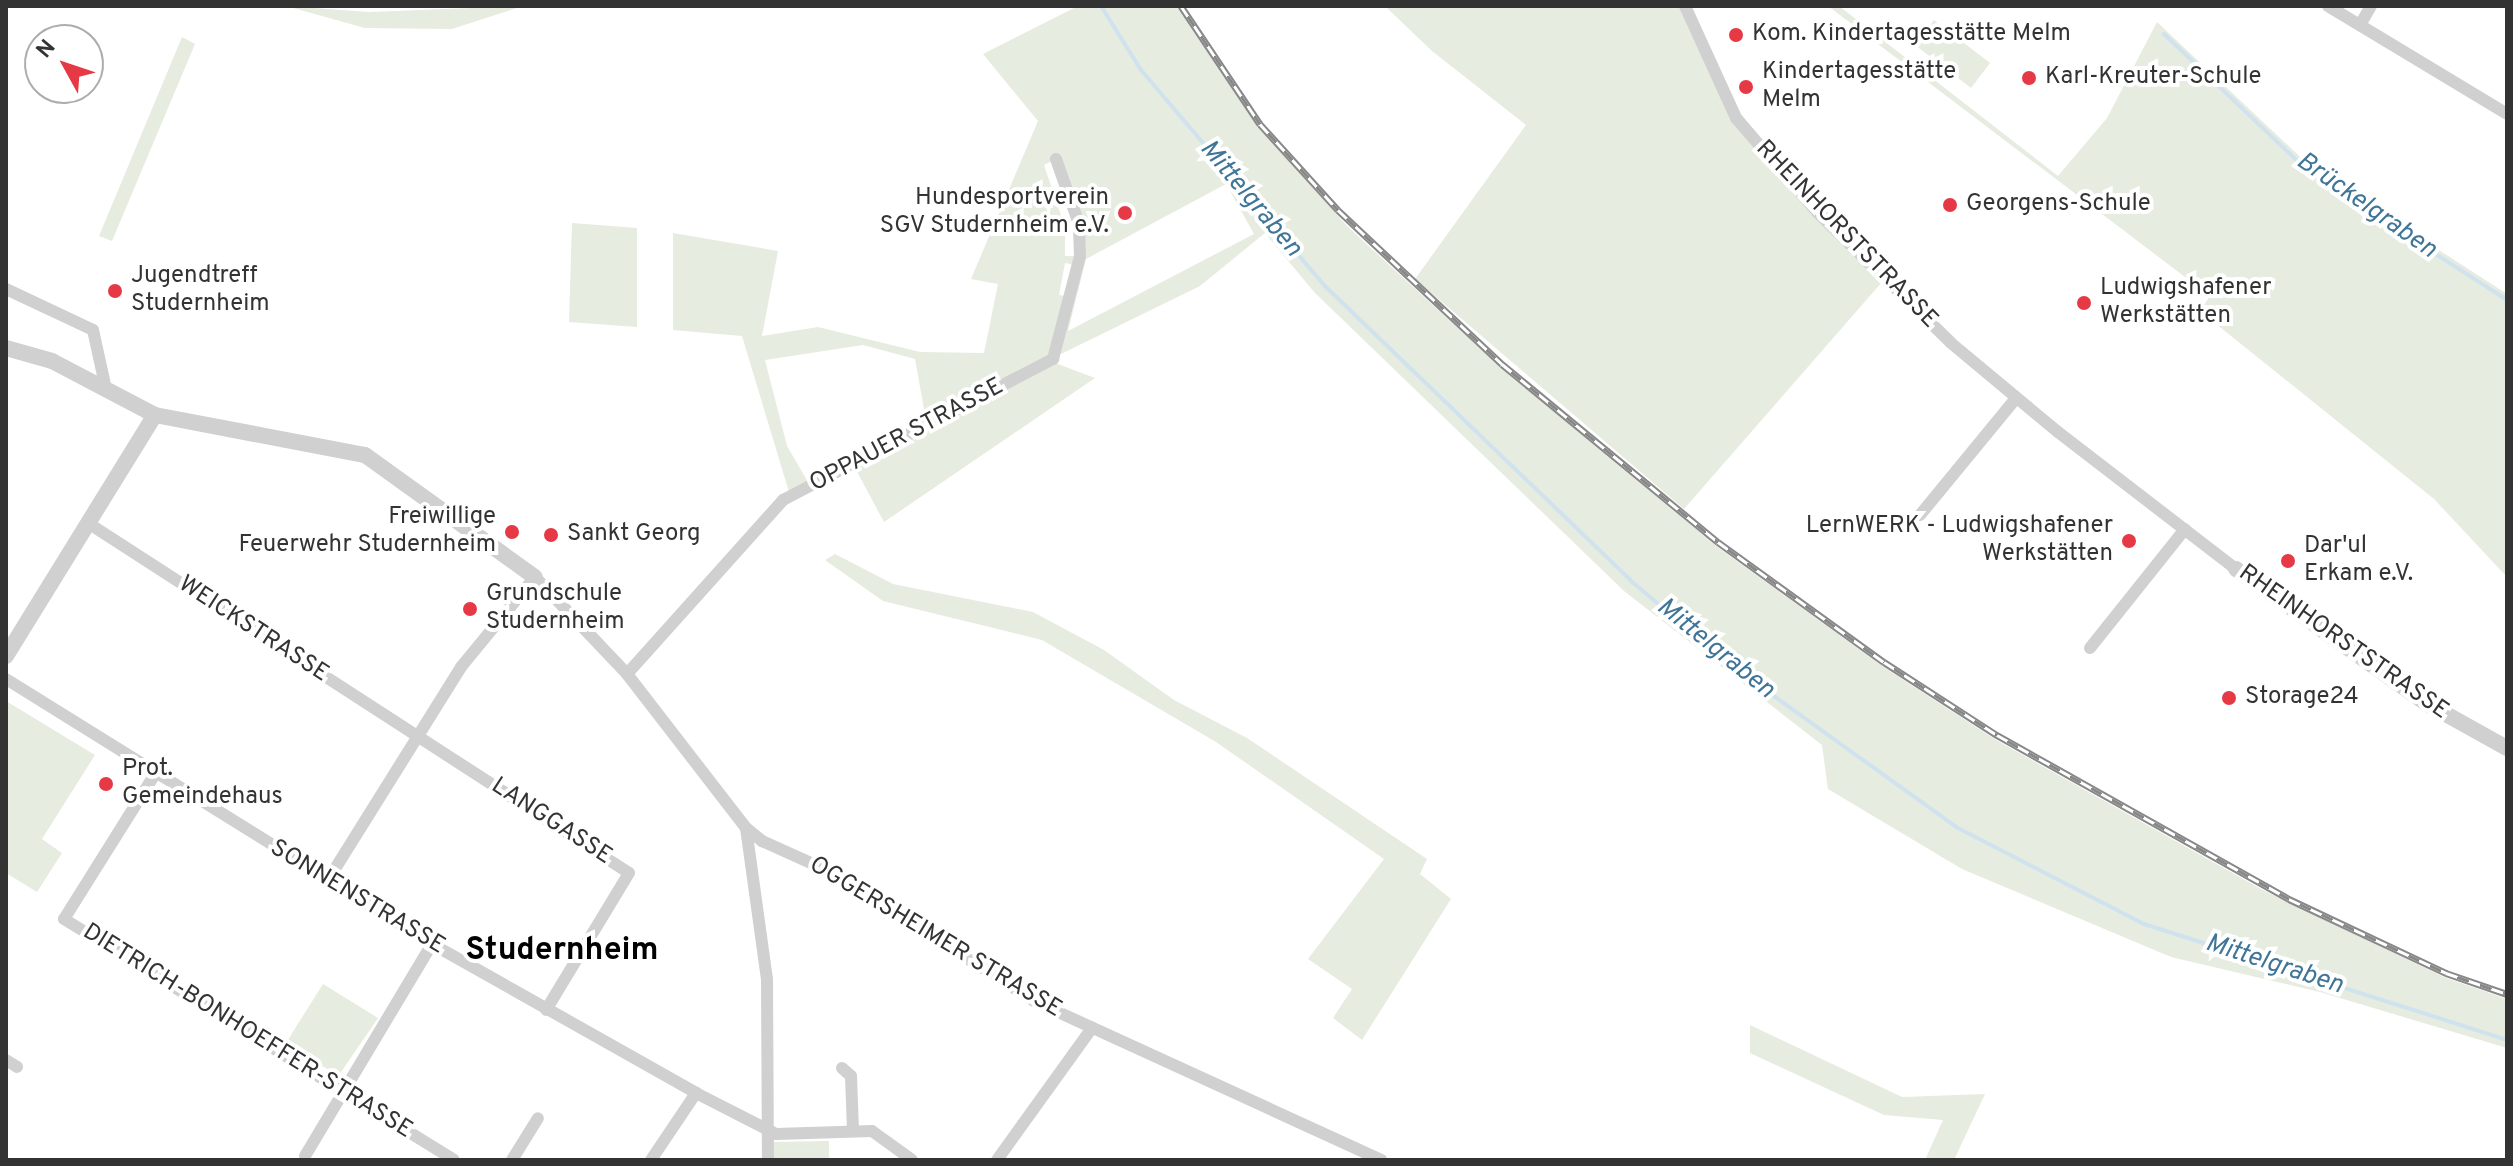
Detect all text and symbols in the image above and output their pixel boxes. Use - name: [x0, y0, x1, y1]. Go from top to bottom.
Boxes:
- place label: Kom. Kindertagesstätte Melm: [1752, 21, 2071, 49]
- north arrow: [24, 24, 104, 104]
- marker: Kom. Kindertagesstätte Melm: [1727, 26, 1745, 44]
- text: N: [31, 35, 62, 64]
- place label: Kindertagesstätte Melm: [1762, 59, 1956, 115]
- place label: Karl-Kreuter-Schule: [2045, 64, 2262, 92]
- marker: Karl-Kreuter-Schule: [2020, 69, 2038, 87]
- marker: Kindertagesstätte Melm: [1737, 78, 1755, 96]
- water label: Mittelgraben: [1192, 134, 1308, 264]
- street label: RHEINHORSTSTRASSE: [1749, 135, 1943, 335]
- water label: Brückelgraben: [2290, 146, 2442, 266]
- place label: Hundesportverein SGV Studernheim e.V.: [879, 185, 1109, 241]
- place label: Georgens-Schule: [1966, 191, 2151, 219]
- marker: Georgens-Schule: [1941, 196, 1959, 214]
- marker: Hundesportverein SGV Studernheim e.V.: [1116, 204, 1134, 222]
- place label: Jugendtreff Studernheim: [131, 263, 270, 319]
- place label: Ludwigshafener Werkstätten: [2100, 275, 2271, 331]
- marker: Jugendtreff Studernheim: [106, 282, 124, 300]
- marker: Ludwigshafener Werkstätten: [2075, 294, 2093, 312]
- street label: OPPAUER STRASSE: [805, 373, 1009, 499]
- place label: Freiwillige Feuerwehr Studernheim: [238, 504, 496, 560]
- place label: LernWERK - Ludwigshafener Werkstätten: [1806, 513, 2113, 569]
- place label: Sankt Georg: [567, 521, 700, 549]
- marker: Freiwillige Feuerwehr Studernheim: [503, 523, 521, 541]
- marker: Sankt Georg: [542, 526, 560, 544]
- marker: LernWERK - Ludwigshafener Werkstätten: [2120, 532, 2138, 550]
- place label: Dar'ul Erkam e.V.: [2304, 533, 2413, 589]
- marker: Dar'ul Erkam e.V.: [2279, 552, 2297, 570]
- street label: RHEINHORSTSTRASSE: [2232, 560, 2454, 726]
- street label: WEICKSTRASSE: [172, 571, 334, 689]
- place label: Grundschule Studernheim: [486, 581, 625, 637]
- water label: Mittelgraben: [1650, 592, 1780, 706]
- marker: Grundschule Studernheim: [461, 600, 479, 618]
- place label: Storage24: [2245, 684, 2359, 712]
- marker: Storage24: [2220, 689, 2238, 707]
- place label: Prot. Gemeindehaus: [122, 756, 283, 812]
- street label: LANGGASSE: [485, 772, 617, 872]
- marker: Prot. Gemeindehaus: [97, 775, 115, 793]
- street label: SONNENSTRASSE: [264, 834, 450, 962]
- street label: OGGERSHEIMER STRASSE: [804, 851, 1066, 1025]
- street label: DIETRICH-BONHOEFFER-STRASSE: [77, 918, 417, 1146]
- water label: Mittelgraben: [2201, 928, 2347, 1002]
- district label: Studernheim: [465, 932, 659, 970]

